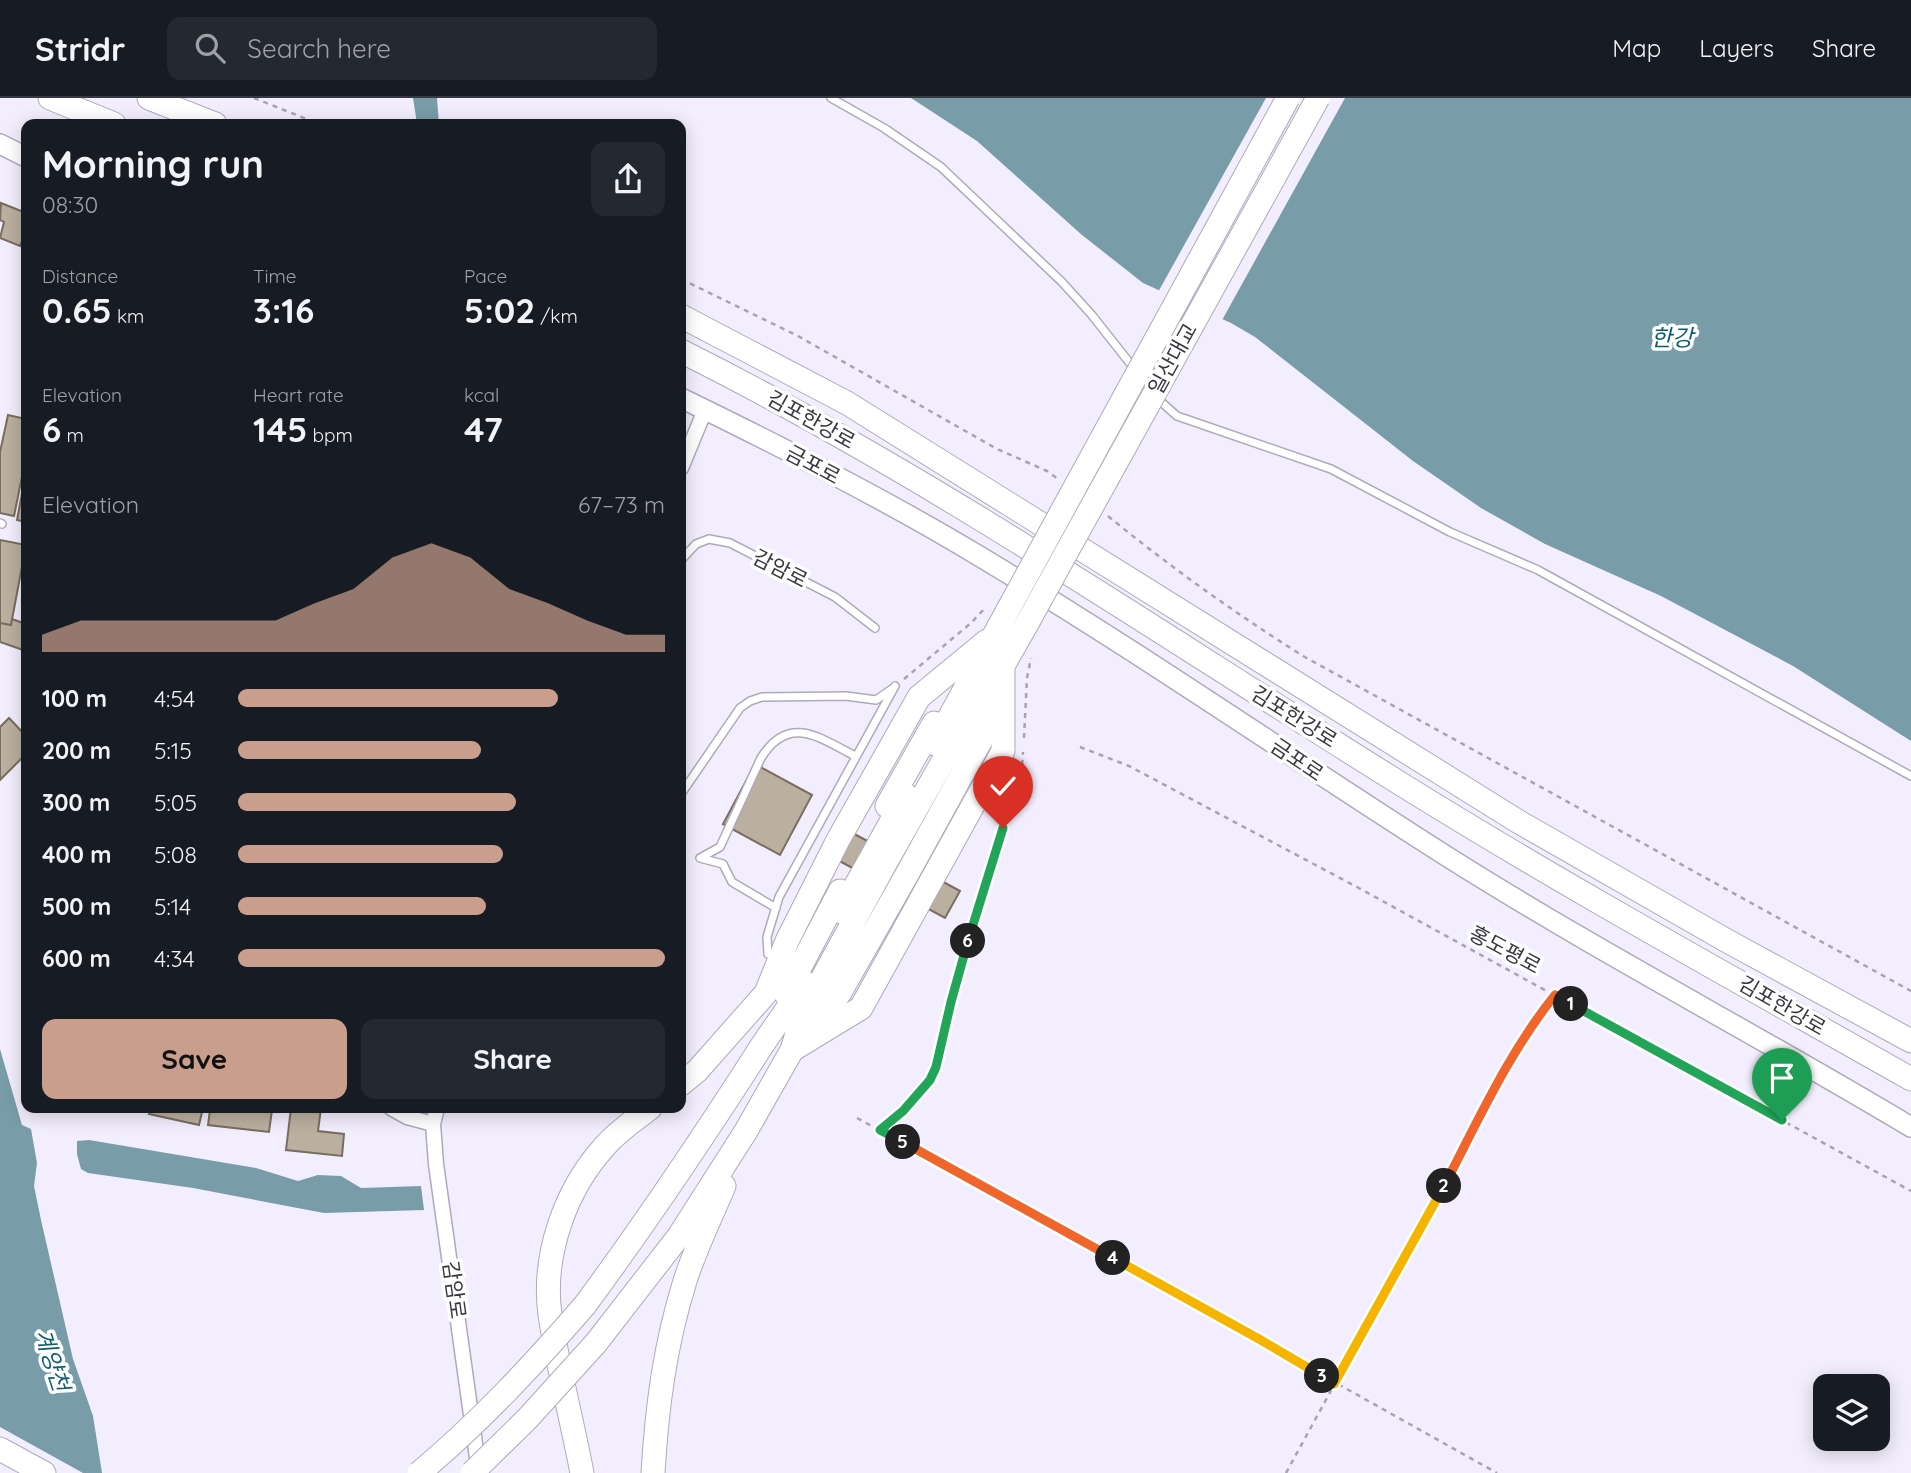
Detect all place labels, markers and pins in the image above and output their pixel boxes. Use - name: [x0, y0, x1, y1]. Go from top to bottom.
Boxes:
- pin: [973, 756, 1033, 828]
- pin: 6: [950, 924, 986, 958]
- pin: 1: [1554, 986, 1588, 1021]
- pin: [1752, 1048, 1812, 1120]
- pin: 5: [886, 1124, 920, 1160]
- pin: 2: [1426, 1168, 1462, 1204]
- pin: 4: [1096, 1240, 1130, 1276]
- pin: 3: [1304, 1358, 1340, 1394]

